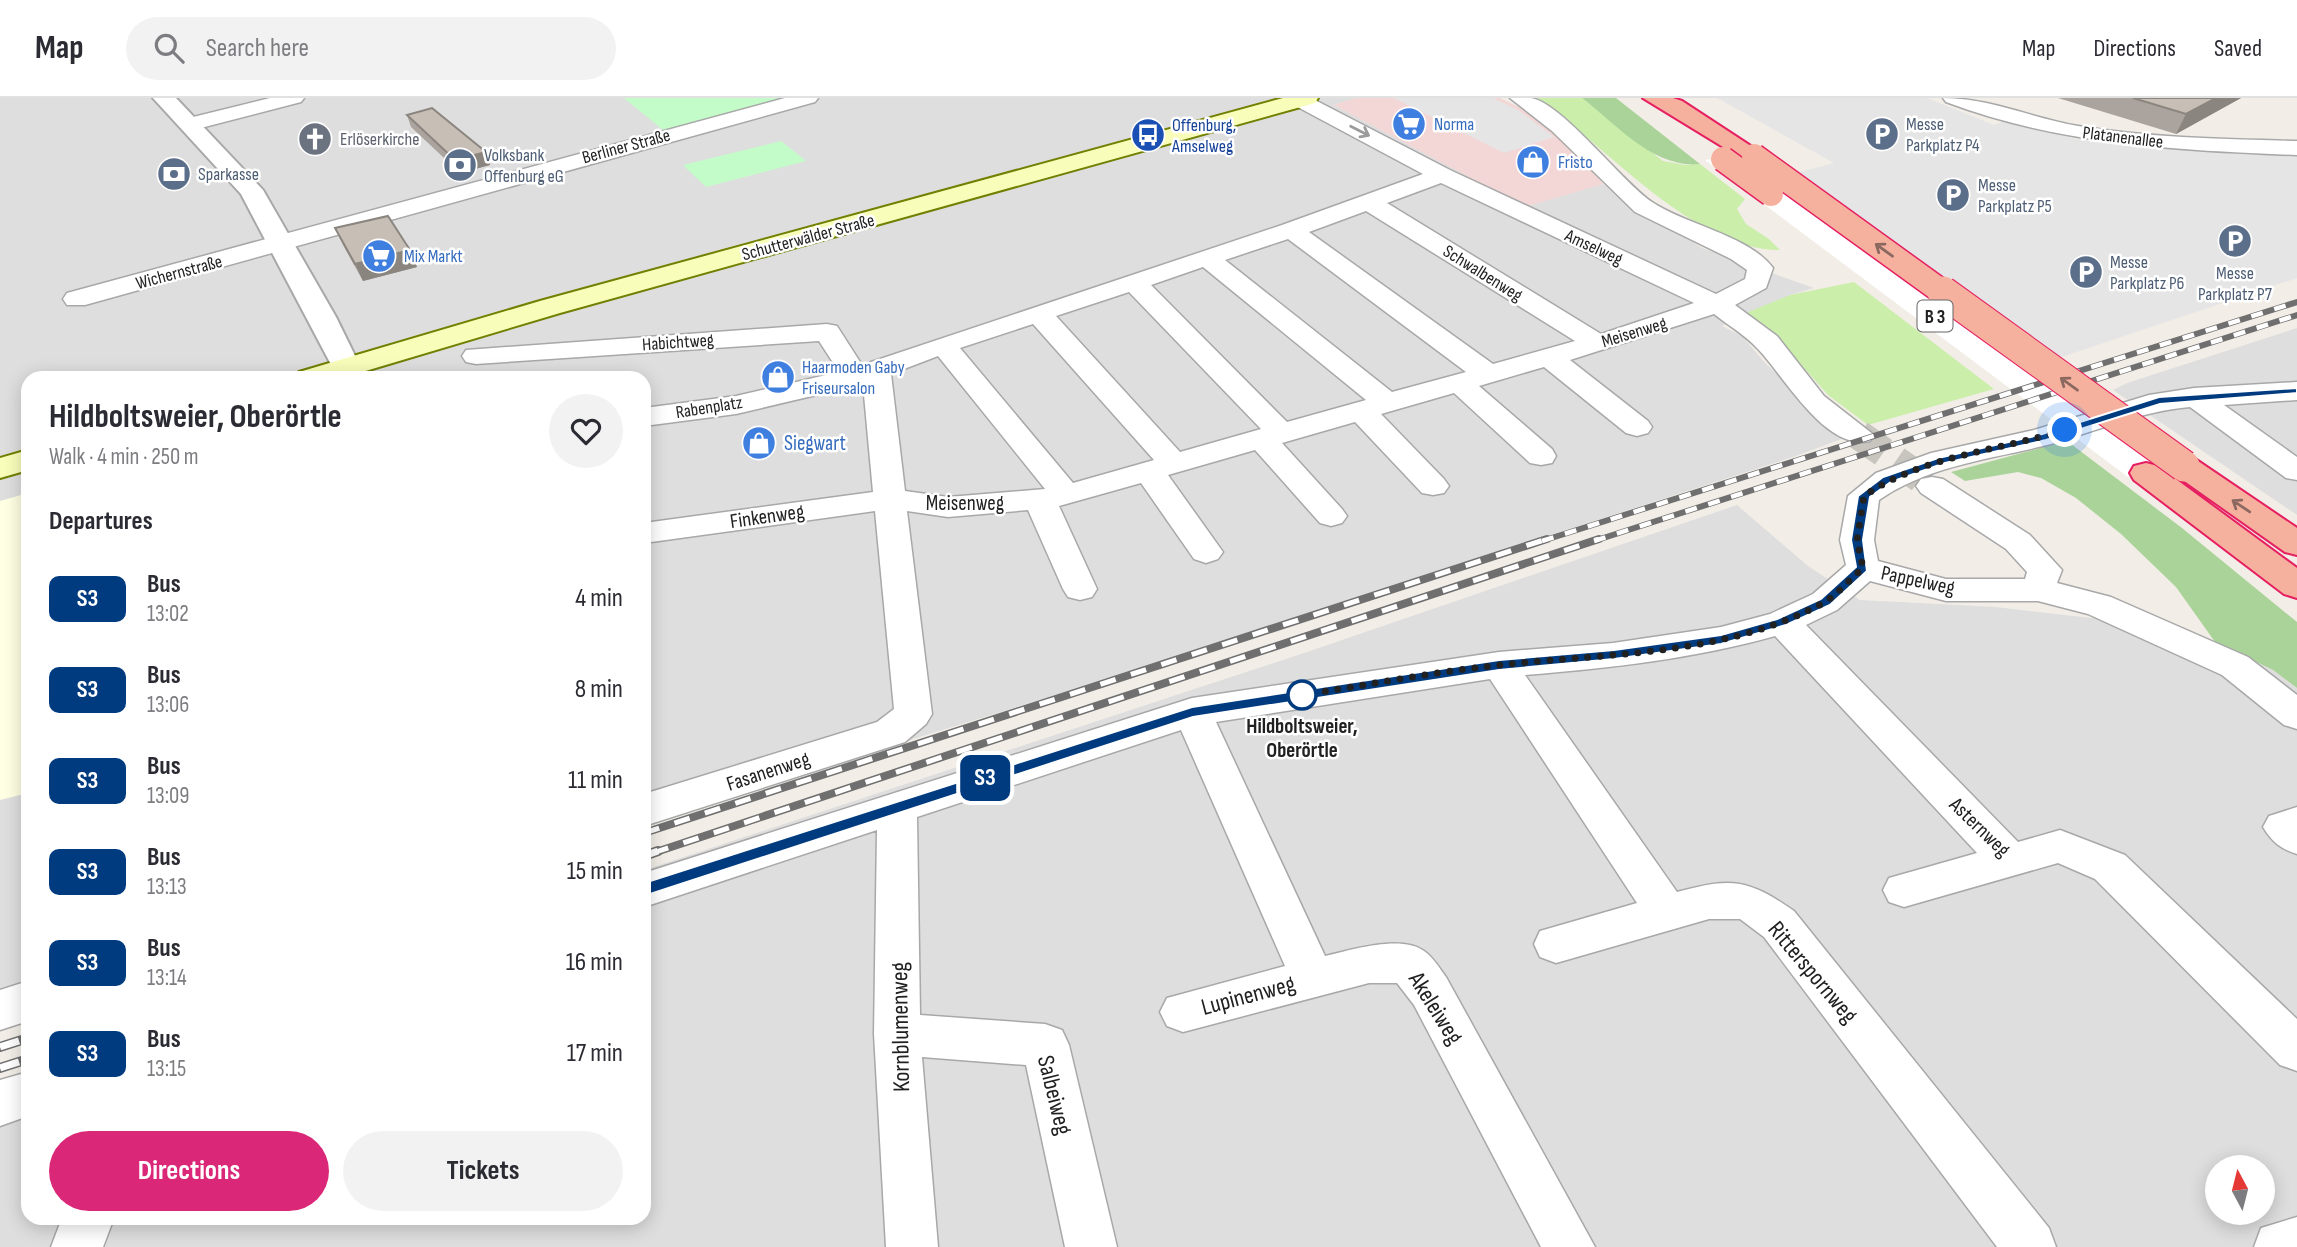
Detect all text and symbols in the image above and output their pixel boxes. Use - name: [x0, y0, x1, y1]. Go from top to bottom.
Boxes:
- search box: [126, 17, 616, 80]
- text: Map: [35, 28, 84, 68]
- icon: search: [150, 29, 188, 67]
- text: Search here: [206, 33, 309, 64]
- text: Map: [2022, 34, 2055, 63]
- text: Directions: [2093, 34, 2176, 63]
- text: Saved: [2214, 34, 2262, 63]
- supermarket icon: Norma: [1390, 105, 1428, 143]
- place label: Norma: [1434, 114, 1474, 135]
- place label: Messe Parkplatz P4: [1906, 114, 1980, 156]
- place label: Offenburg, Amselweg: [1171, 115, 1236, 157]
- parking icon: Messe Parkplatz P4: [1863, 115, 1901, 153]
- bus stop icon: Offenburg, Amselweg: [1129, 116, 1167, 154]
- church icon: Erlöserkirche: [296, 120, 334, 158]
- street label: Platanenallee: [2081, 122, 2164, 153]
- street label: Berliner Straße: [580, 125, 672, 168]
- one-way arrow: [1349, 125, 1370, 139]
- place label: Erlöserkirche: [340, 129, 420, 150]
- shop icon: Fristo: [1514, 143, 1552, 181]
- place label: Volksbank Offenburg eG: [484, 145, 564, 187]
- bank icon: Volksbank Offenburg eG: [441, 146, 479, 184]
- place label: Fristo: [1558, 152, 1593, 173]
- bank icon: Sparkasse: [155, 155, 193, 193]
- place label: Sparkasse: [198, 164, 259, 185]
- place label: Messe Parkplatz P5: [1978, 175, 2052, 217]
- parking icon: Messe Parkplatz P5: [1934, 176, 1972, 214]
- street label: Schutterwälder Straße: [740, 210, 877, 265]
- parking icon: Messe Parkplatz P7: [2216, 222, 2254, 260]
- street label: Amselweg: [1561, 225, 1626, 270]
- supermarket icon: Mix Markt: [360, 237, 398, 275]
- street label: Schwalbenweg: [1439, 241, 1526, 306]
- one-way arrow: [1875, 243, 1894, 258]
- place label: Mix Markt: [404, 246, 463, 267]
- street label: Wichernstraße: [134, 251, 225, 294]
- place label: Messe Parkplatz P6: [2110, 252, 2185, 294]
- parking icon: Messe Parkplatz P6: [2067, 253, 2105, 291]
- place label: Messe Parkplatz P7: [2198, 263, 2273, 305]
- road number: B 3: [1918, 300, 1952, 331]
- street label: Meisenweg: [1599, 313, 1669, 352]
- street label: Habichtweg: [641, 330, 715, 355]
- place label: Haarmoden Gaby Friseursalon: [802, 357, 905, 399]
- shop icon: Haarmoden Gaby Friseursalon: [759, 358, 797, 396]
- one-way arrow: [2060, 376, 2079, 391]
- street label: Rabenplatz: [674, 392, 744, 423]
- button: heart: [549, 394, 623, 468]
- text: Hildboltsweier, Oberörtle: [49, 397, 342, 437]
- your location: [2047, 412, 2082, 447]
- shop icon: Siegwart: [740, 424, 778, 462]
- place label: Siegwart: [784, 431, 846, 456]
- text: Walk · 4 min · 250 m: [49, 443, 199, 471]
- street label: Meisenweg: [926, 491, 1004, 516]
- street label: Finkenweg: [728, 499, 806, 534]
- one-way arrow: [2232, 499, 2251, 513]
- text: Departures: [49, 506, 153, 537]
- street label: Pappelweg: [1879, 560, 1957, 601]
- text: Bus: [147, 569, 181, 600]
- text: 4 min: [575, 583, 623, 614]
- text: S3: [77, 584, 98, 613]
- text: 13:02: [147, 600, 189, 628]
- text: Bus: [147, 660, 181, 691]
- text: 8 min: [575, 674, 623, 705]
- text: S3: [77, 675, 98, 704]
- marker: Hildboltsweier, Oberörtle: [1287, 680, 1317, 710]
- text: 13:06: [147, 691, 189, 719]
- place label: Hildboltsweier, Oberörtle: [1246, 714, 1358, 763]
- street label: Fasanenweg: [723, 746, 813, 797]
- text: Bus: [147, 751, 181, 782]
- line badge: S3: [954, 755, 1016, 801]
- text: S3: [974, 763, 996, 792]
- text: 11 min: [568, 765, 623, 796]
- text: S3: [77, 766, 98, 795]
- text: 13:09: [147, 782, 189, 810]
- street label: Asternweg: [1943, 792, 2015, 862]
- text: Bus: [147, 842, 181, 873]
- text: 15 min: [567, 856, 623, 887]
- text: S3: [77, 857, 98, 886]
- text: 13:13: [147, 873, 187, 901]
- street label: Ritterspornweg: [1762, 915, 1864, 1029]
- text: Bus: [147, 933, 181, 964]
- text: 16 min: [566, 947, 623, 978]
- text: S3: [77, 948, 98, 977]
- street label: Kornblumenweg: [885, 962, 916, 1092]
- text: 13:14: [147, 964, 187, 992]
- street label: Akeleiweg: [1402, 966, 1469, 1050]
- street label: Lupinenweg: [1198, 969, 1298, 1022]
- text: Bus: [147, 1024, 181, 1055]
- text: 17 min: [567, 1038, 623, 1069]
- text: S3: [77, 1039, 98, 1068]
- street label: Salbeiweg: [1031, 1052, 1078, 1138]
- text: 13:15: [147, 1055, 186, 1083]
- button: Directions: [49, 1131, 329, 1211]
- button: Tickets: [343, 1131, 623, 1211]
- north arrow: [2205, 1155, 2275, 1225]
- map controls: [2205, 1155, 2275, 1225]

